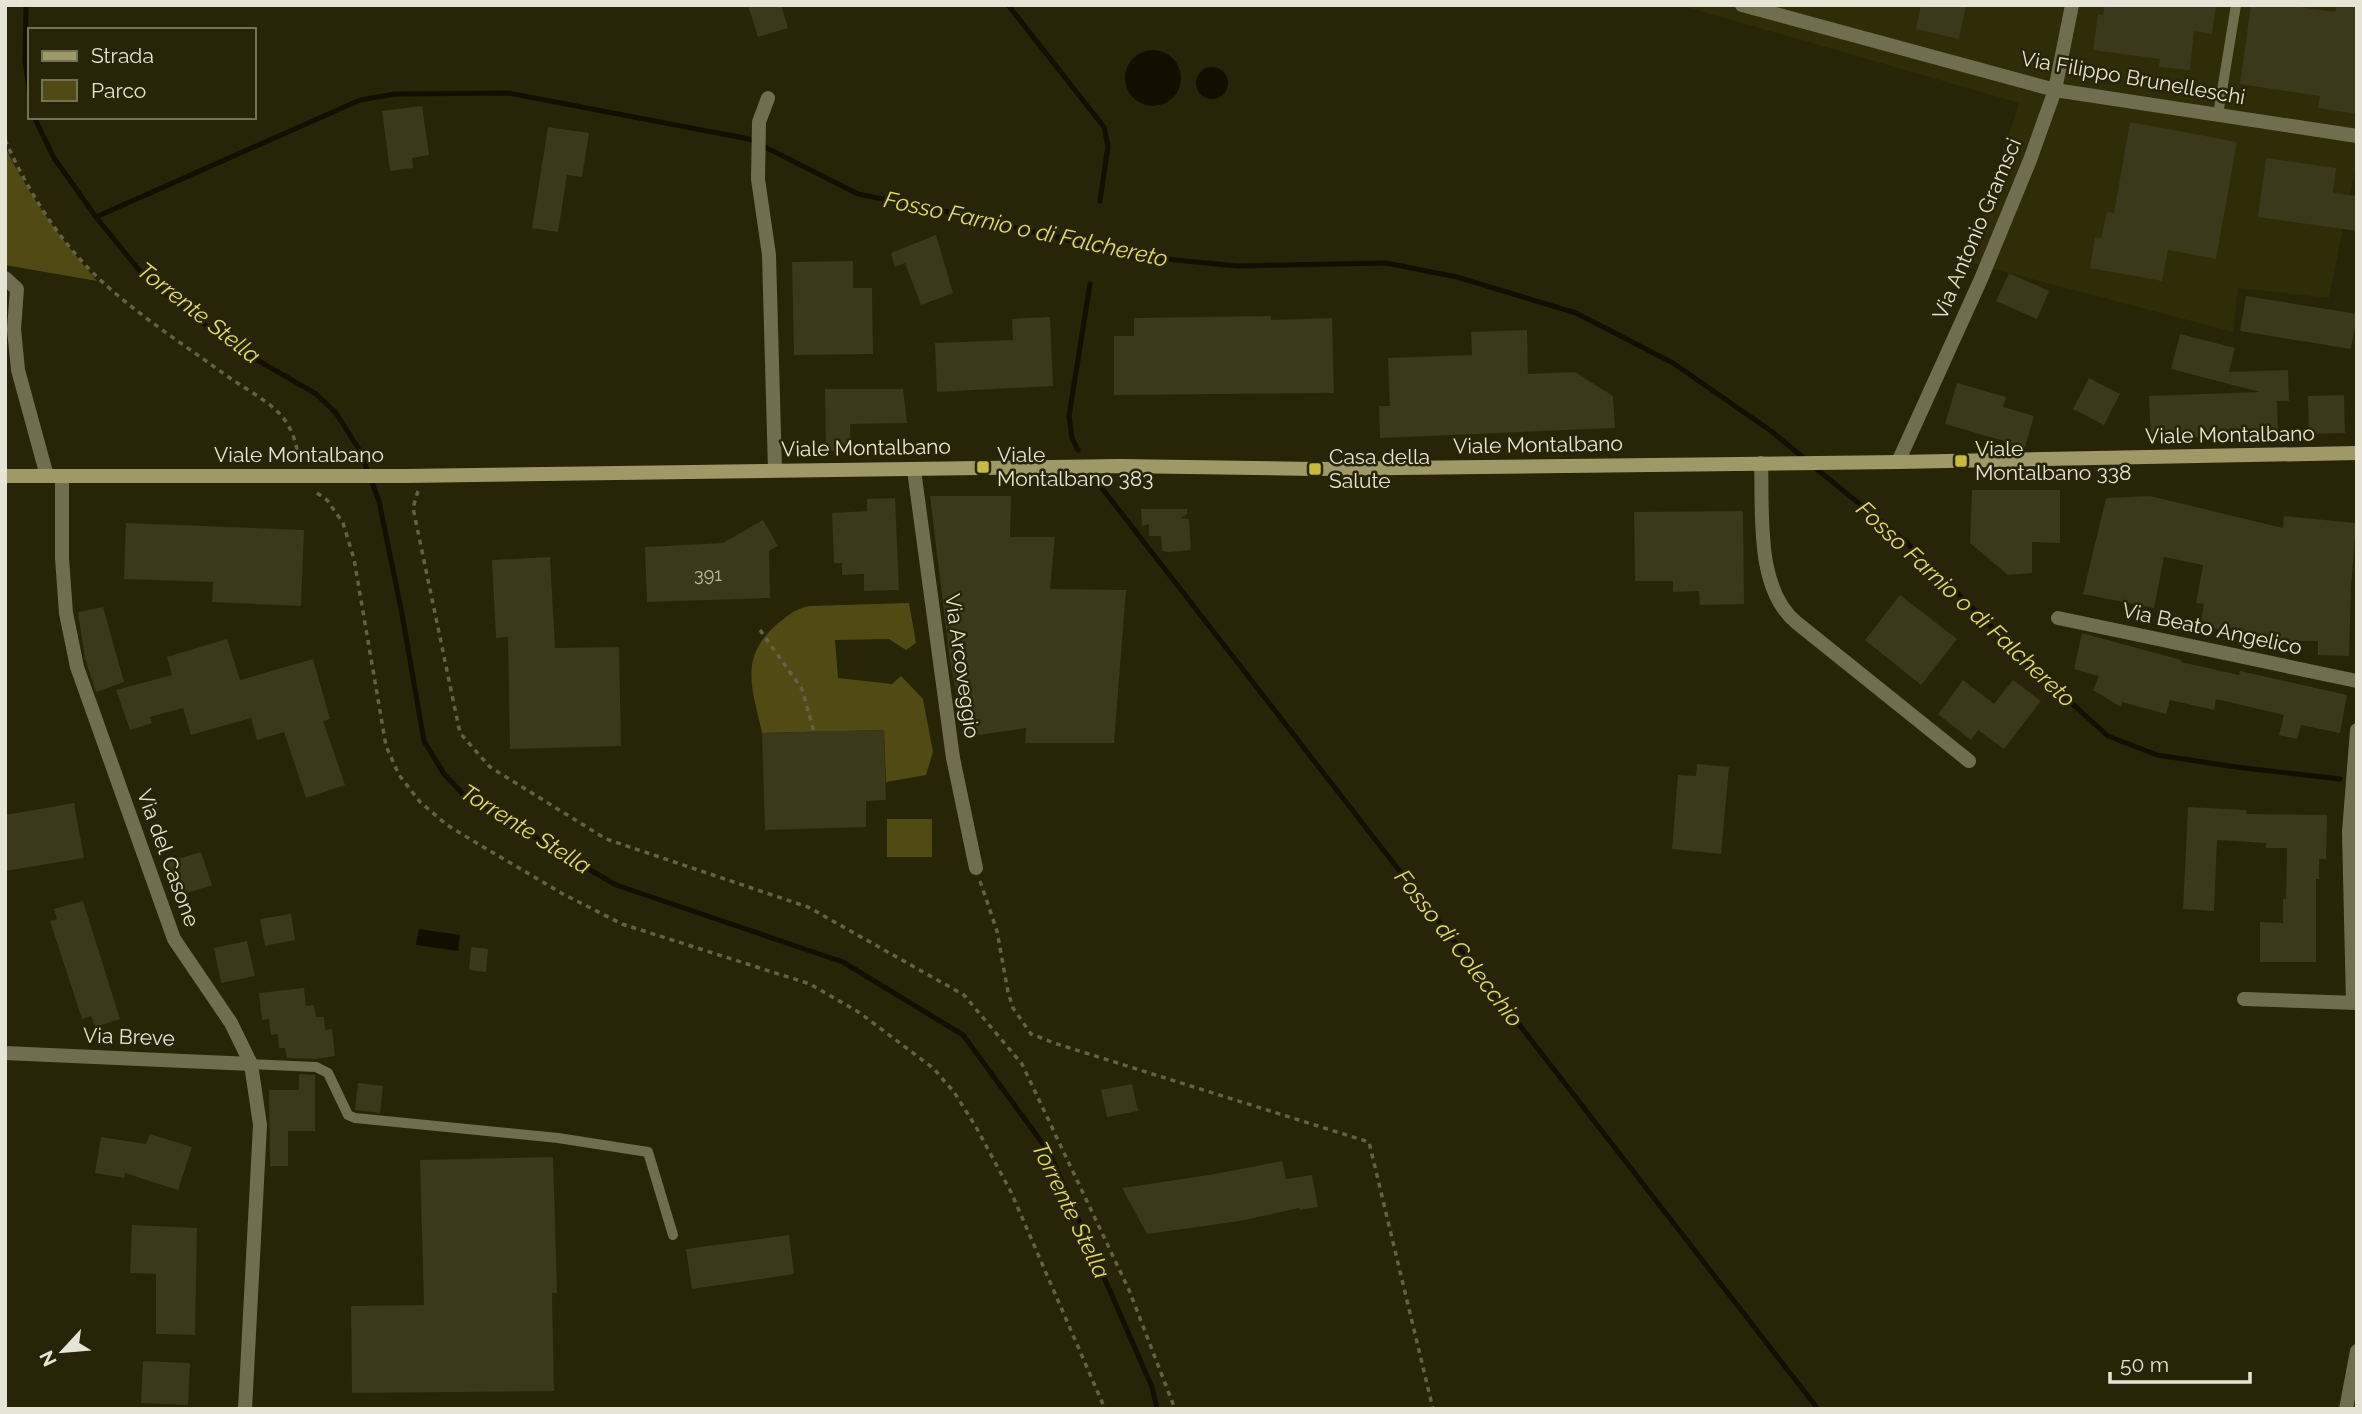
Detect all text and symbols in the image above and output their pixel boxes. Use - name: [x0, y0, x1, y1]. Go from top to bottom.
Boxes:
- legend: [28, 28, 256, 119]
- text: Strada: [91, 43, 154, 68]
- street label: Via Filippo Brunelleschi: [2019, 45, 2247, 110]
- text: Parco: [91, 78, 146, 103]
- street label: Via Antonio Gramsci: [1927, 134, 2026, 323]
- water label: Fosso Farnio o di Falchereto: [882, 185, 1171, 272]
- water label: Torrente Stella: [132, 256, 266, 369]
- street label: Viale Montalbano: [2145, 421, 2315, 448]
- street label: Viale Montalbano: [1453, 431, 1623, 458]
- street label: Viale Montalbano: [781, 434, 951, 461]
- place label: Viale Montalbano 338: [1975, 436, 2131, 485]
- street label: Viale Montalbano: [214, 442, 384, 467]
- place label: Viale Montalbano 383: [997, 442, 1153, 491]
- place label: Casa della Salute: [1329, 444, 1430, 493]
- marker: Viale Montalbano 338: [1953, 453, 1969, 469]
- marker: Viale Montalbano 383: [975, 459, 991, 475]
- marker: Casa della Salute: [1307, 461, 1323, 477]
- water label: Fosso Farnio o di Falchereto: [1851, 495, 2081, 712]
- house number: 391: [694, 564, 722, 585]
- street label: Via Arcoveggio: [940, 592, 985, 740]
- street label: Via Beato Angelico: [2120, 597, 2304, 660]
- water label: Torrente Stella: [456, 778, 597, 879]
- street label: Via del Casone: [132, 786, 205, 930]
- water label: Fosso di Colecchio: [1390, 864, 1529, 1032]
- street label: Via Breve: [83, 1022, 175, 1051]
- water label: Torrente Stella: [1027, 1137, 1116, 1283]
- north arrow: [28, 1316, 98, 1386]
- scale bar: [2110, 1340, 2250, 1384]
- text: N: [35, 1347, 61, 1370]
- text: 50 m: [2120, 1352, 2169, 1377]

